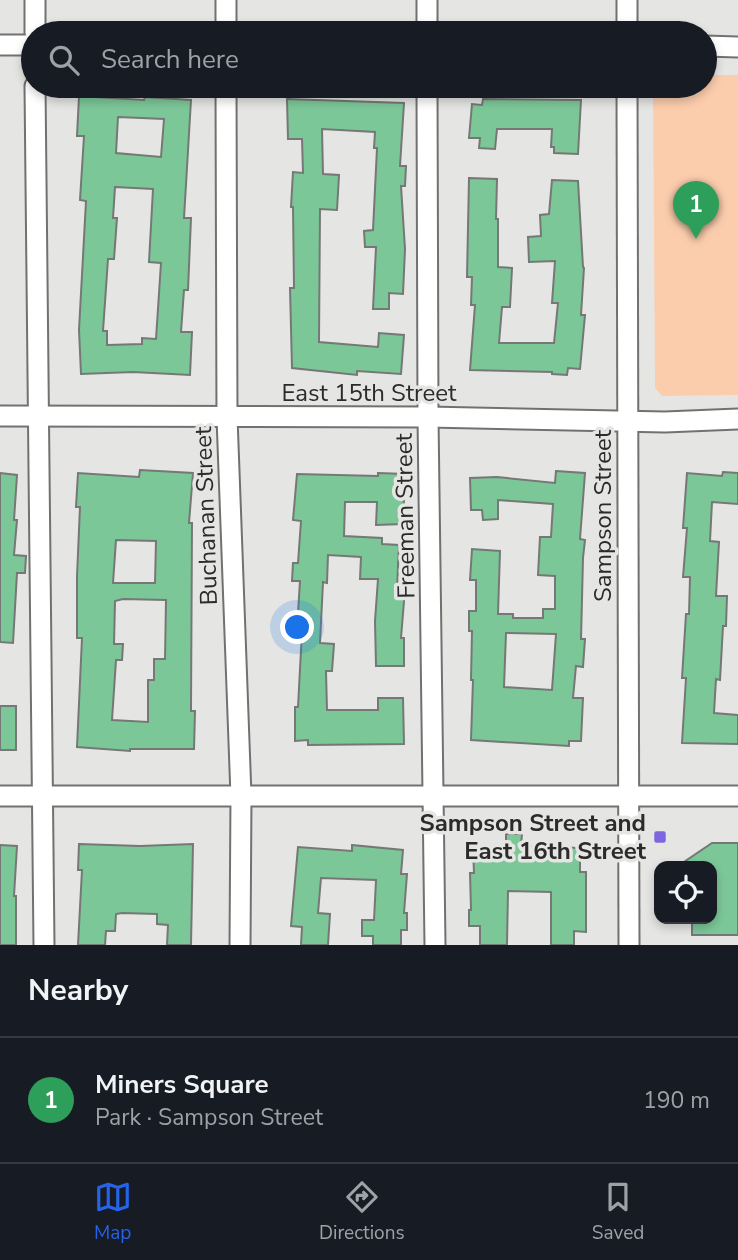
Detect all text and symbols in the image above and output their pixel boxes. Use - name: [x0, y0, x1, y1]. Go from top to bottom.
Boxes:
- search box: [21, 21, 717, 98]
- icon: search: [45, 41, 83, 79]
- text: Search here: [101, 42, 239, 77]
- pin: 1: [673, 181, 719, 239]
- street label: East 15th Street: [281, 377, 457, 409]
- street label: Buchanan Street: [187, 426, 225, 606]
- street label: Sampson Street: [587, 429, 619, 602]
- street label: Freeman Street: [388, 432, 422, 599]
- your location: [280, 610, 314, 644]
- place label: Sampson Street and East 16th Street: [420, 807, 647, 867]
- marker: Sampson Street and East 16th Street: [652, 829, 668, 845]
- map controls: [654, 861, 717, 924]
- button: locate: [654, 861, 717, 924]
- text: Nearby: [28, 970, 128, 1011]
- text: Miners Square: [95, 1067, 269, 1102]
- text: 1: [44, 1085, 58, 1116]
- text: 190 m: [643, 1085, 710, 1116]
- text: Park · Sampson Street: [95, 1102, 323, 1133]
- tab: Map: [94, 1178, 132, 1246]
- tab: Directions: [319, 1178, 405, 1246]
- tab: Saved: [592, 1178, 644, 1246]

